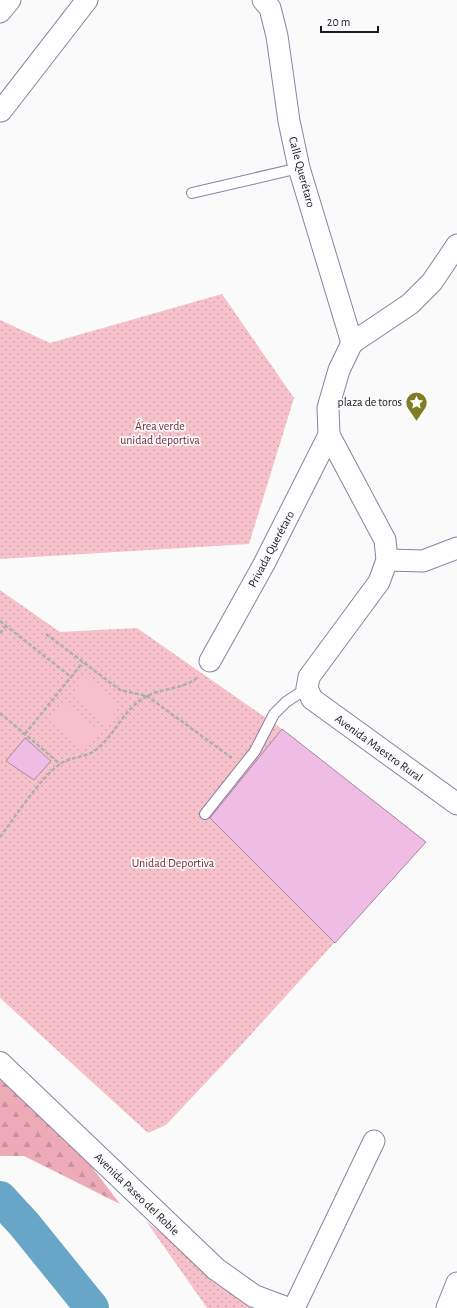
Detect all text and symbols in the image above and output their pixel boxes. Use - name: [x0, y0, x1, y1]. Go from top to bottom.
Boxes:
- scale bar: [321, 8, 378, 34]
- text: 20 m: [327, 16, 350, 28]
- street label: Calle Querétaro: [286, 135, 317, 209]
- place icon: plaza de toros: [404, 389, 430, 422]
- place label: plaza de toros: [338, 396, 402, 408]
- park label: Área verde unidad deportiva: [120, 419, 200, 446]
- street label: Privada Querétaro: [246, 509, 297, 590]
- street label: Avenida Maestro Rural: [333, 712, 425, 784]
- park label: Unidad Deportiva: [132, 857, 215, 869]
- street label: Avenida Paseo del Roble: [92, 1151, 182, 1237]

